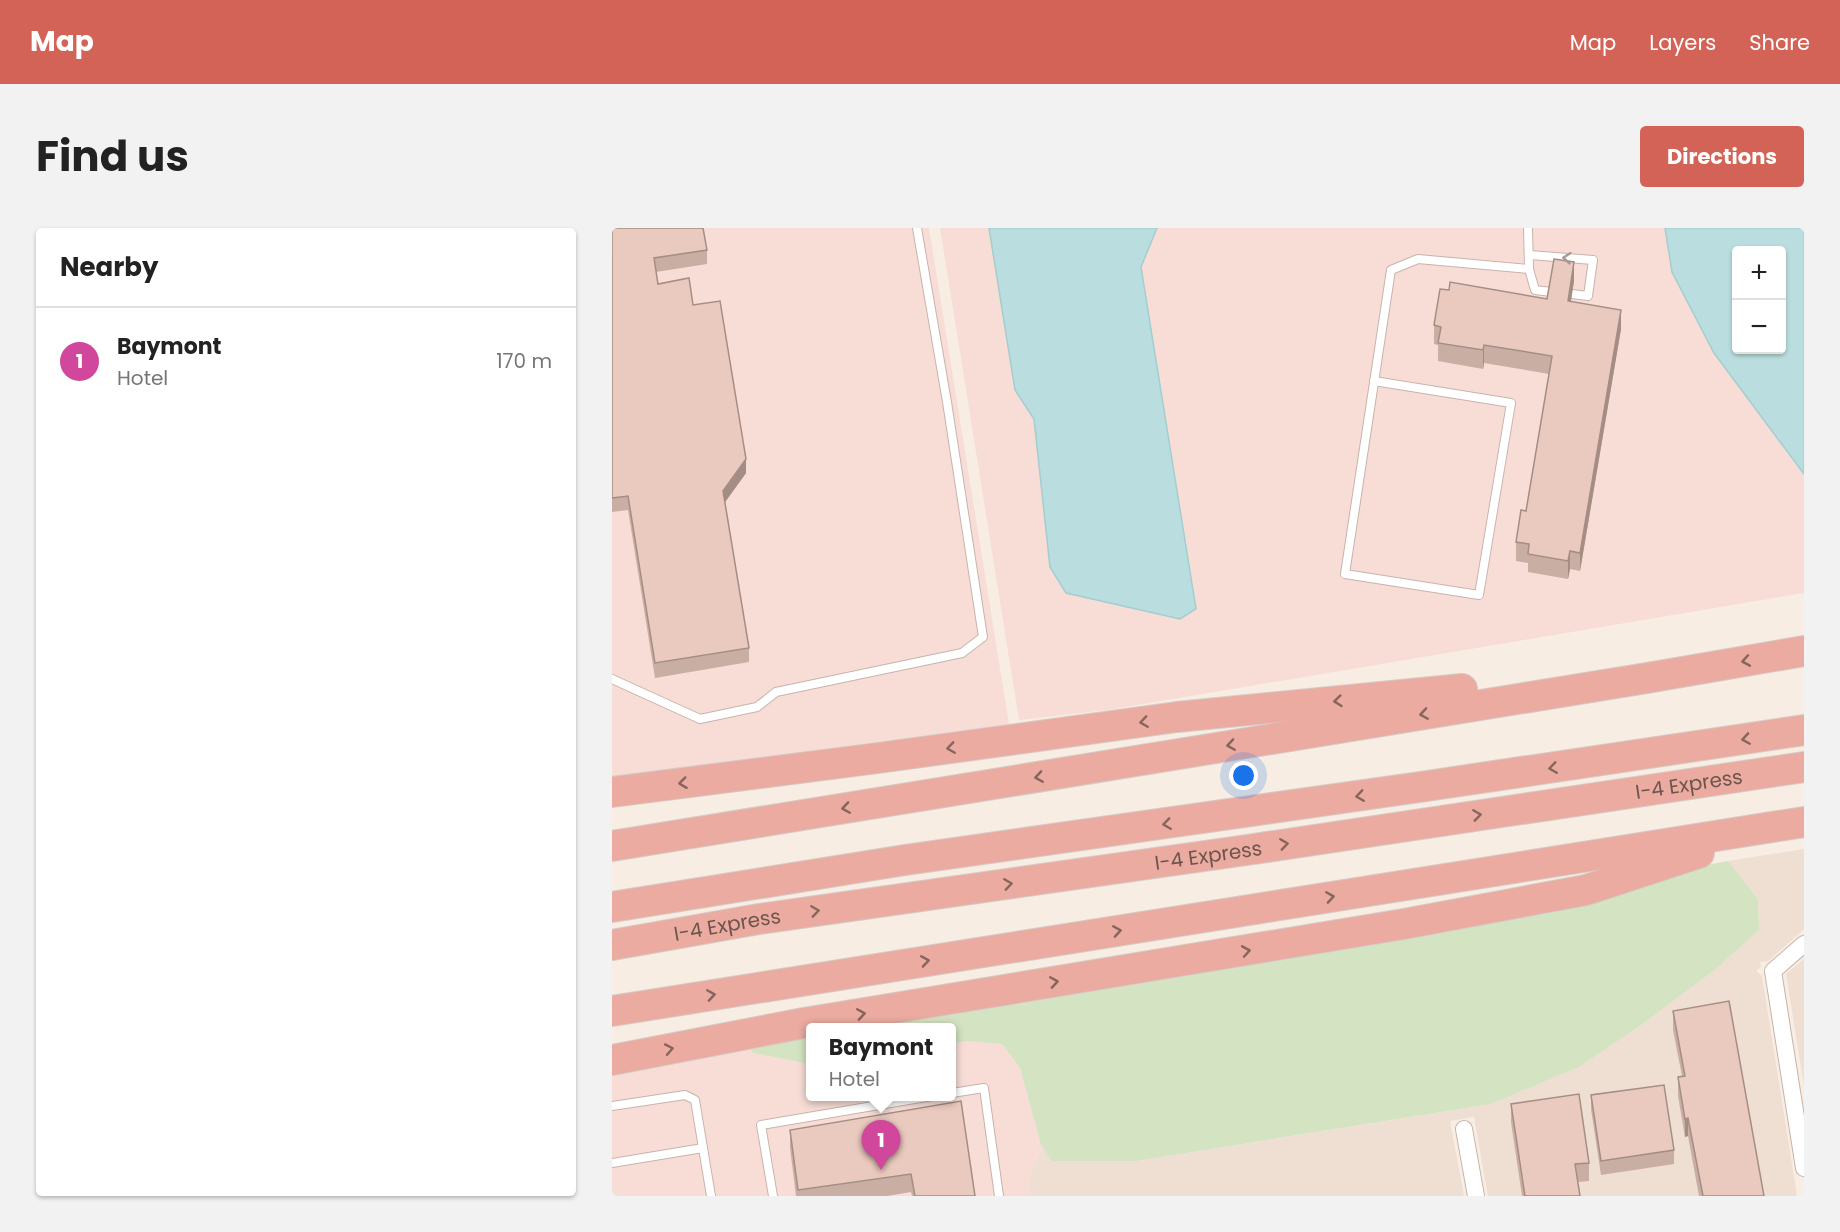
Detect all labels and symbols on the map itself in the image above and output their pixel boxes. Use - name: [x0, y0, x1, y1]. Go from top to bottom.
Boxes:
- one-way arrow: [1562, 252, 1571, 265]
- one-way arrow: [1742, 654, 1751, 666]
- one-way arrow: [1333, 694, 1342, 707]
- one-way arrow: [1419, 707, 1429, 720]
- one-way arrow: [1139, 715, 1148, 727]
- one-way arrow: [1742, 732, 1752, 745]
- one-way arrow: [1226, 739, 1236, 751]
- one-way arrow: [946, 742, 955, 754]
- your location: [1229, 761, 1258, 790]
- one-way arrow: [1549, 761, 1558, 773]
- street label: I-4 Express: [1633, 762, 1744, 806]
- one-way arrow: [1034, 770, 1043, 782]
- one-way arrow: [678, 776, 687, 789]
- one-way arrow: [1356, 789, 1365, 802]
- one-way arrow: [842, 801, 852, 814]
- one-way arrow: [1472, 810, 1481, 822]
- one-way arrow: [1163, 817, 1172, 829]
- street label: I-4 Express: [1153, 834, 1264, 877]
- one-way arrow: [1279, 839, 1289, 851]
- one-way arrow: [1003, 878, 1012, 890]
- one-way arrow: [1326, 891, 1335, 903]
- street label: I-4 Express: [672, 902, 782, 948]
- one-way arrow: [810, 906, 819, 918]
- one-way arrow: [1113, 925, 1122, 937]
- one-way arrow: [1241, 945, 1251, 957]
- one-way arrow: [920, 956, 929, 968]
- one-way arrow: [1048, 976, 1058, 989]
- one-way arrow: [707, 990, 716, 1002]
- one-way arrow: [857, 1008, 866, 1020]
- one-way arrow: [664, 1043, 674, 1056]
- pin: 1: [862, 1120, 900, 1170]

